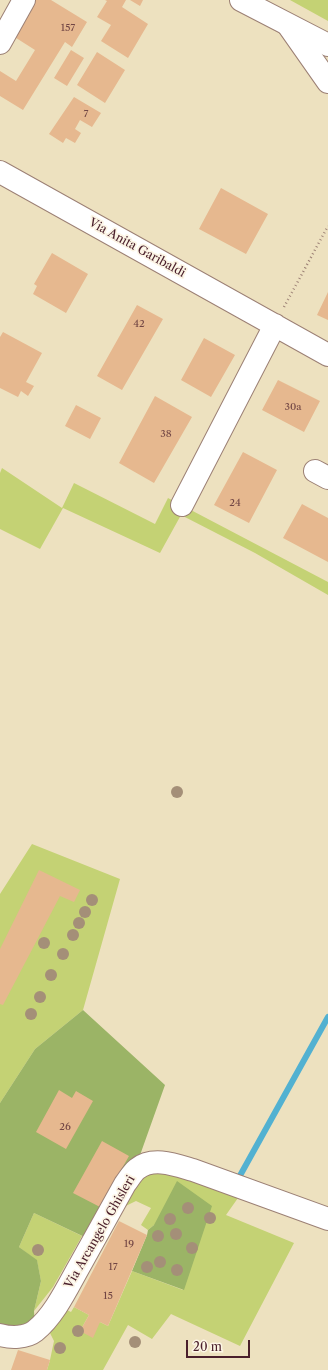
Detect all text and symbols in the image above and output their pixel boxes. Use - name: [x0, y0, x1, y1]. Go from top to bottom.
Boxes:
- house number: 157: [61, 22, 75, 34]
- house number: 7: [84, 108, 88, 120]
- street label: Via Anita Garibaldi: [86, 215, 188, 281]
- house number: 42: [133, 318, 145, 330]
- house number: 30a: [284, 401, 302, 413]
- house number: 38: [160, 428, 172, 440]
- house number: 24: [229, 497, 241, 509]
- house number: 26: [59, 1121, 71, 1133]
- street label: Via Arcangelo Ghisleri: [62, 1173, 138, 1291]
- house number: 19: [124, 1238, 134, 1250]
- house number: 17: [108, 1261, 118, 1273]
- house number: 15: [103, 1290, 113, 1302]
- scale bar: [188, 1332, 252, 1358]
- text: 20 m: [193, 1339, 222, 1354]

